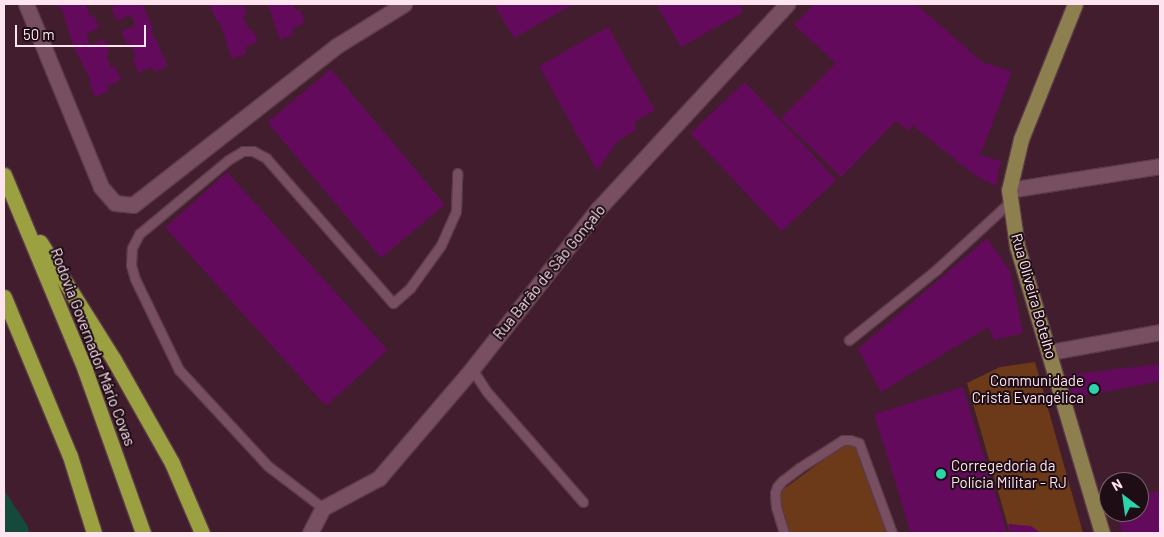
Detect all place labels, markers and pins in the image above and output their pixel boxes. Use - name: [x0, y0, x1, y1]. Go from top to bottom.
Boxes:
- place label: Communidade Cristã Evangélica: [972, 371, 1084, 406]
- marker: Communidade Cristã Evangélica: [1088, 383, 1100, 395]
- place label: Corregedoria da Polícia Militar - RJ: [951, 456, 1067, 491]
- marker: Corregedoria da Polícia Militar - RJ: [935, 468, 947, 480]

